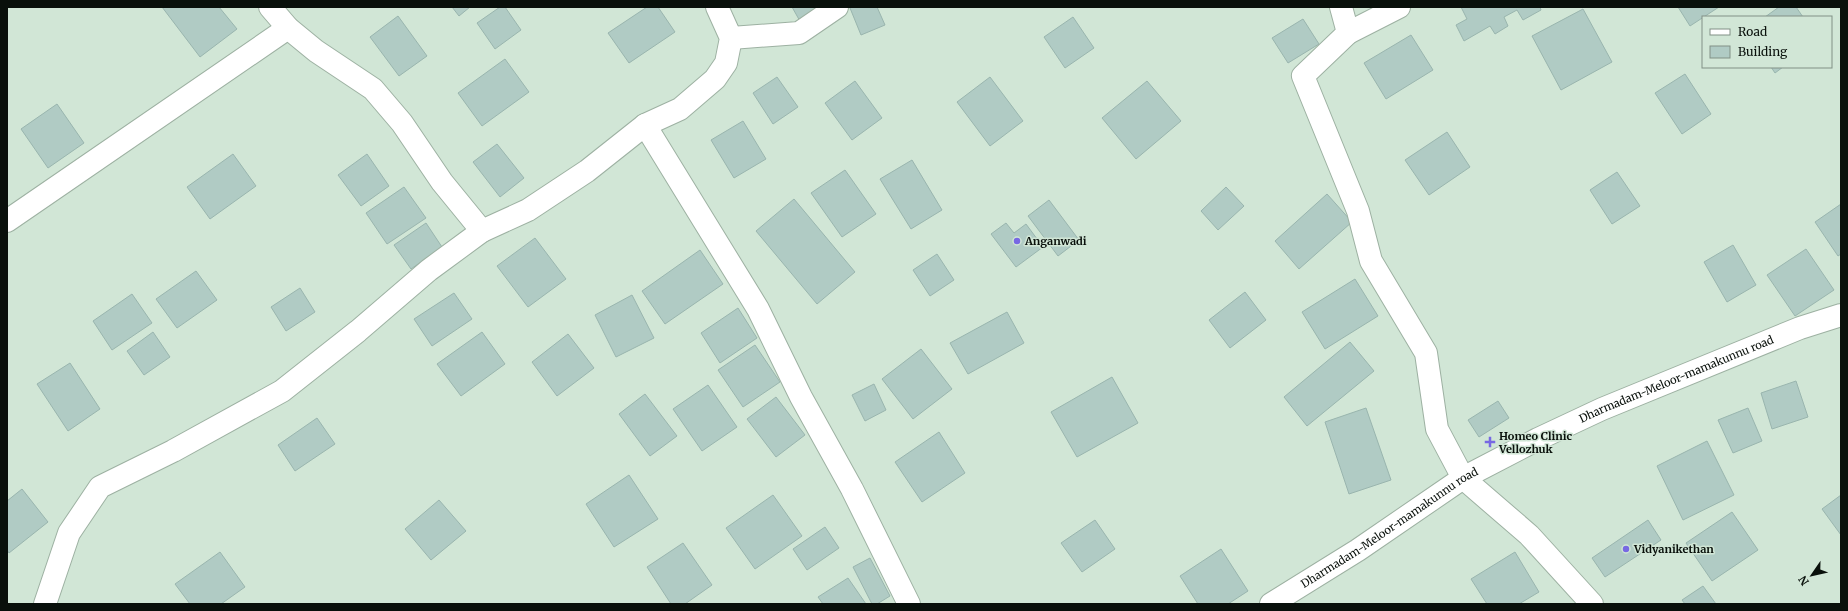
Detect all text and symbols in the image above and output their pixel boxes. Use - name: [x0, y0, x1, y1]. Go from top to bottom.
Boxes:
- legend: [1702, 16, 1832, 68]
- text: Road: [1738, 24, 1767, 39]
- text: Building: [1738, 44, 1788, 59]
- place label: Anganwadi: [1024, 234, 1087, 248]
- marker: Anganwadi: [1012, 236, 1022, 246]
- street label: Dharmadam-Meloor-mamakunnu road: [1577, 332, 1776, 426]
- place label: Homeo Clinic Vellozhuk: [1498, 429, 1572, 456]
- marker: Homeo Clinic Vellozhuk: [1484, 436, 1496, 448]
- street label: Dharmadam-Meloor-mamakunnu road: [1298, 464, 1481, 591]
- place label: Vidyanikethan: [1633, 542, 1714, 556]
- marker: Vidyanikethan: [1621, 544, 1631, 554]
- north arrow: [1792, 555, 1832, 595]
- text: N: [1795, 573, 1812, 588]

